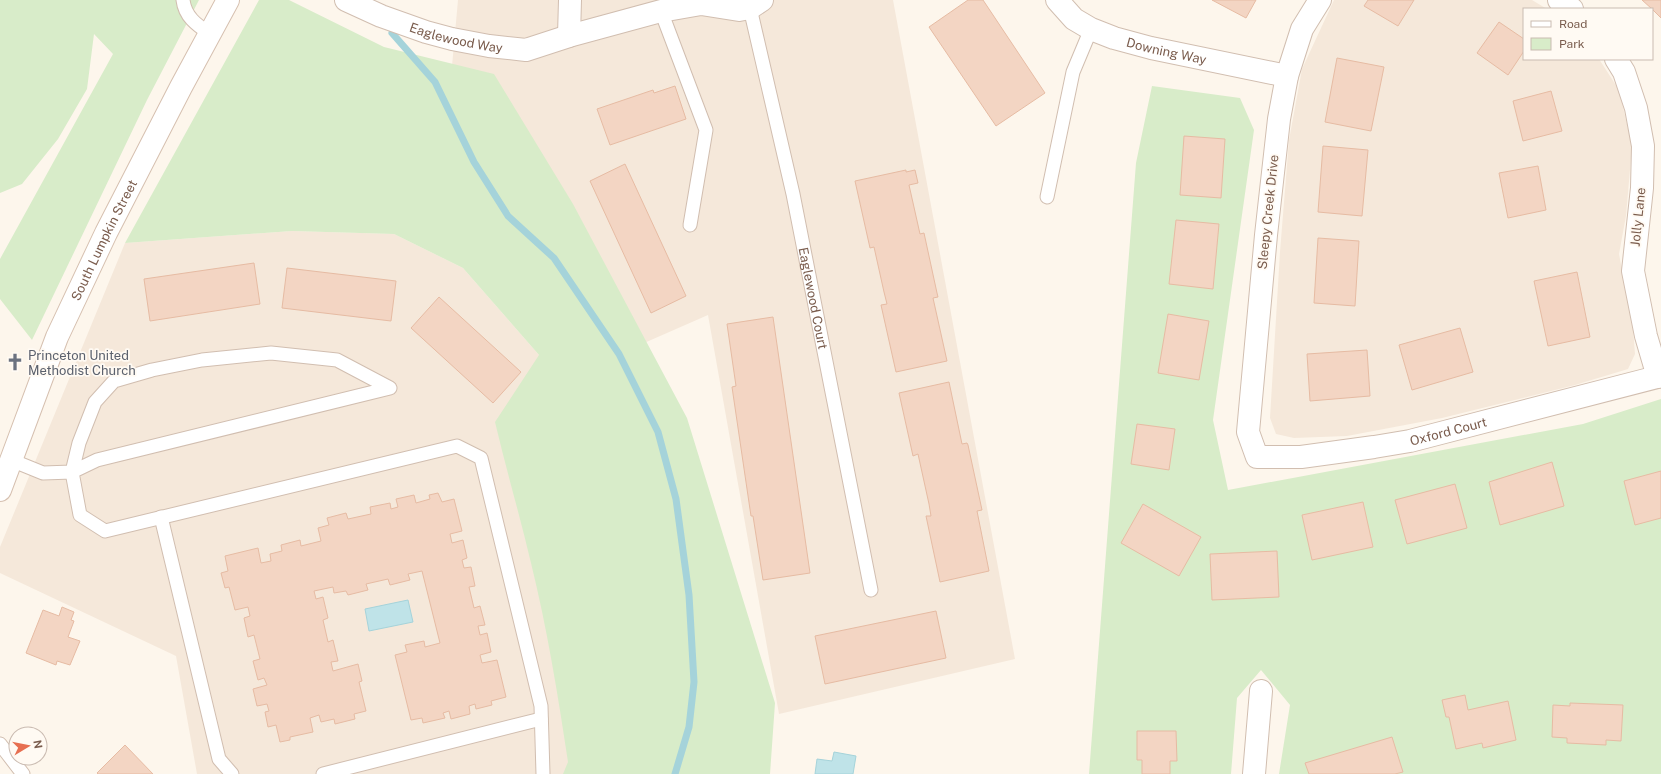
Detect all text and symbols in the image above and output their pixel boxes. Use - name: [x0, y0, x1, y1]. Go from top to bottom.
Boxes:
- legend: [1523, 8, 1653, 60]
- text: Road: [1559, 17, 1587, 31]
- street label: Eaglewood Way: [408, 19, 504, 55]
- street label: Downing Way: [1125, 34, 1208, 67]
- text: Park: [1559, 37, 1585, 51]
- street label: Sleepy Creek Drive: [1255, 154, 1281, 270]
- street label: South Lumpkin Street: [68, 177, 140, 303]
- street label: Jolly Lane: [1627, 187, 1649, 247]
- street label: Eaglewood Court: [796, 246, 831, 350]
- place label: Princeton United Methodist Church: [28, 348, 136, 378]
- church icon: Princeton United Methodist Church: [5, 352, 25, 372]
- street label: Oxford Court: [1408, 414, 1488, 448]
- north arrow: [8, 726, 48, 766]
- text: N: [31, 739, 45, 750]

